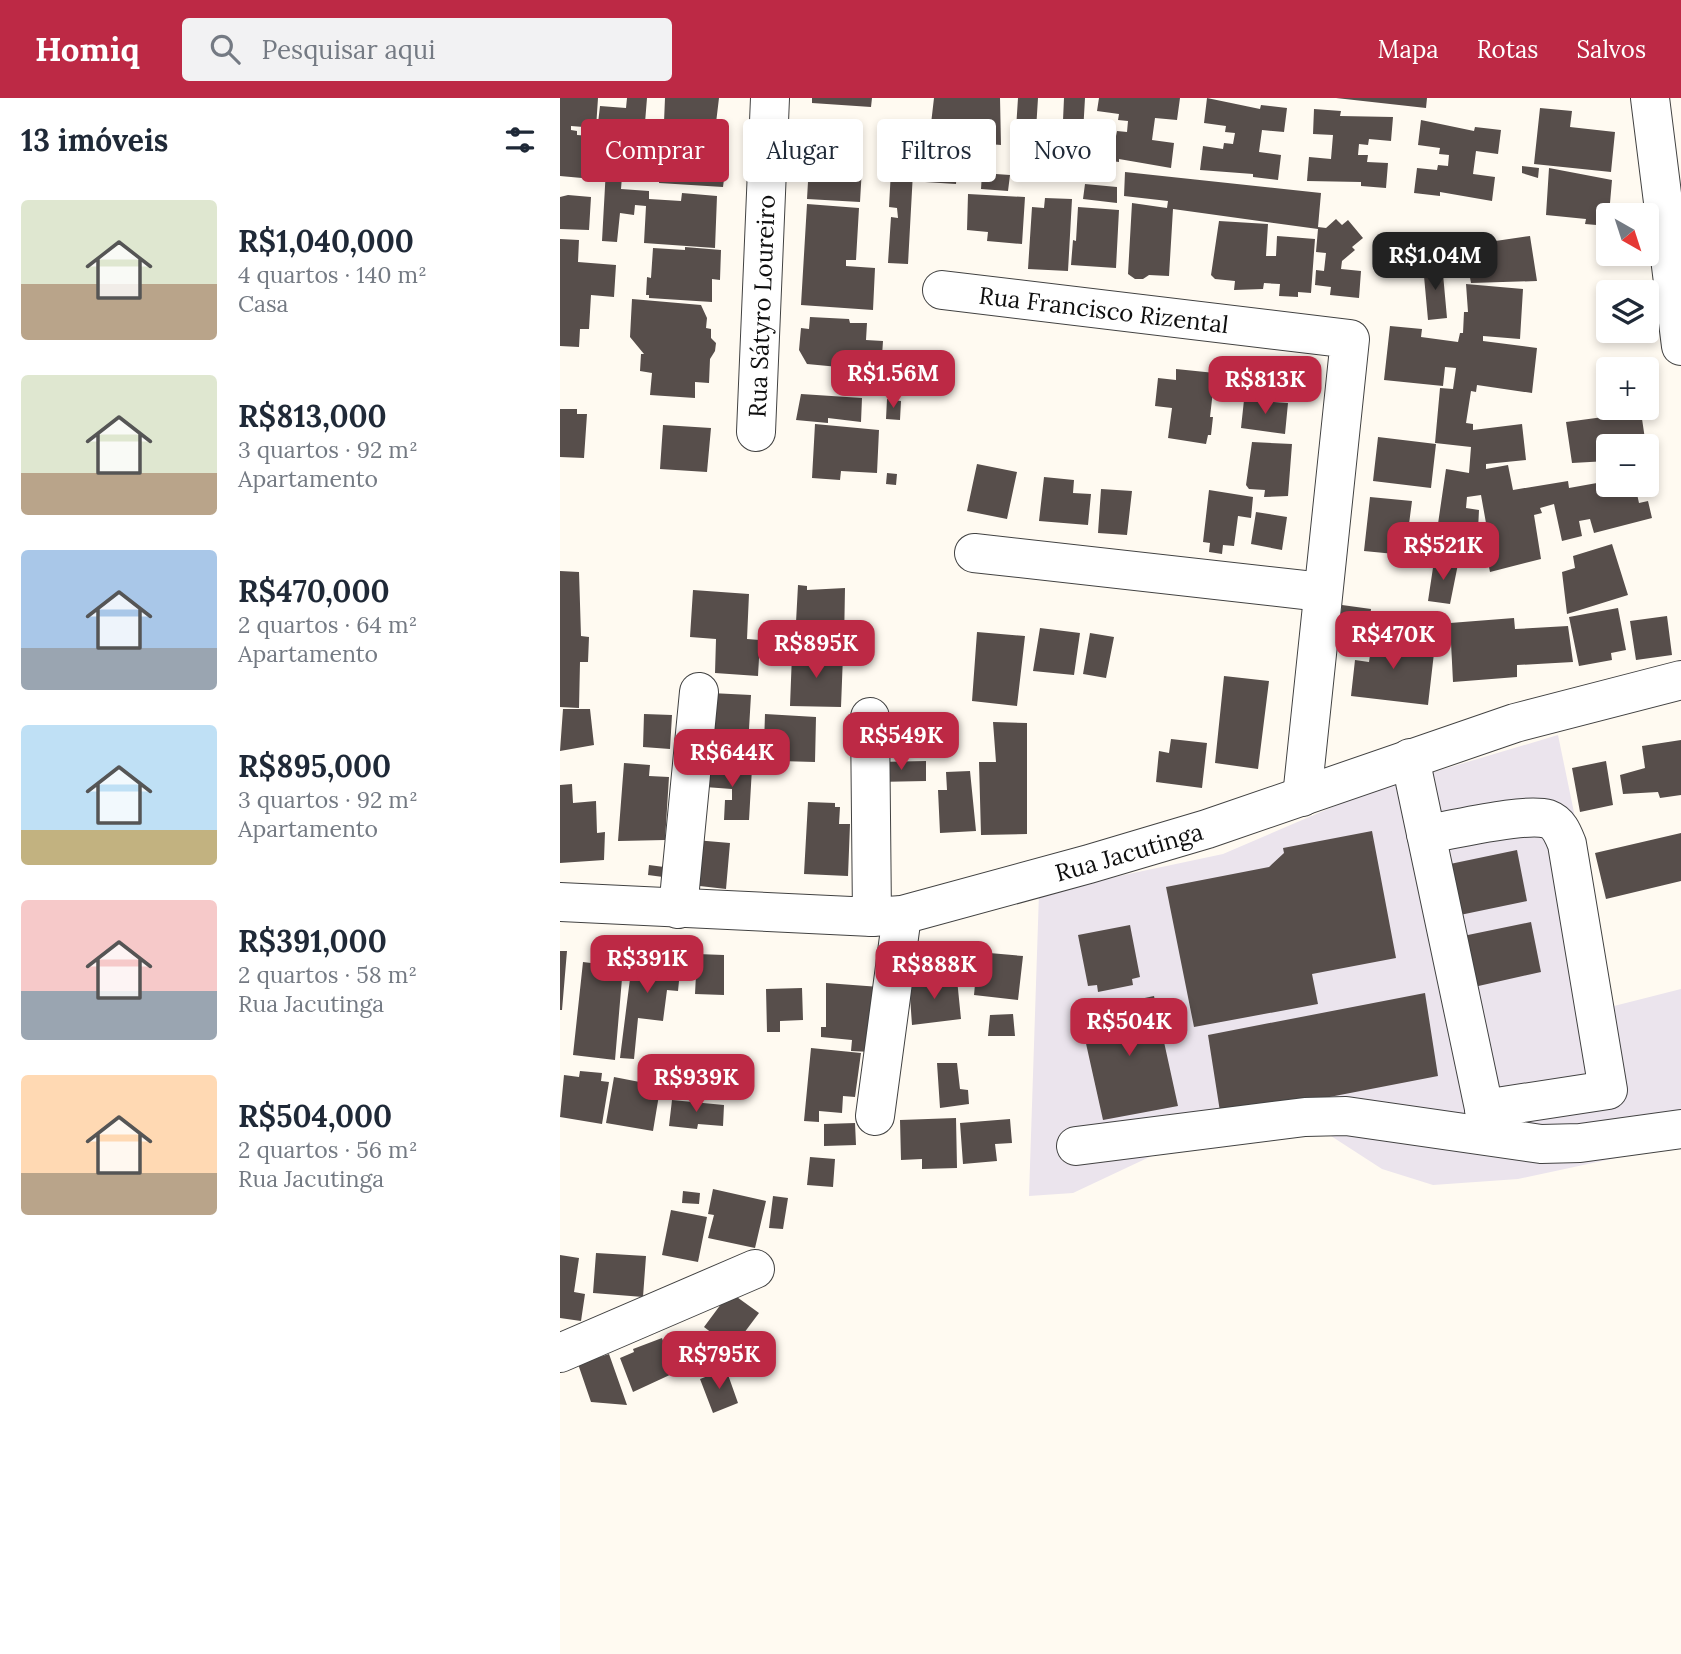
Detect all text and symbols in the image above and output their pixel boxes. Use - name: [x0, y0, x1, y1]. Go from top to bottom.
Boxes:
- search box: [182, 18, 672, 81]
- text: Homiq: [35, 28, 140, 70]
- icon: search: [206, 30, 244, 68]
- text: Pesquisar aqui: [262, 33, 436, 66]
- text: Mapa: [1378, 34, 1439, 65]
- text: Rotas: [1477, 34, 1538, 65]
- text: Salvos: [1576, 34, 1646, 65]
- chip: Comprar: [581, 119, 729, 182]
- chip: Alugar: [743, 119, 863, 182]
- chip: Filtros: [877, 119, 996, 182]
- chip: Novo: [1010, 119, 1116, 182]
- text: 13 imóveis: [21, 121, 168, 159]
- icon: filters: [501, 121, 539, 159]
- street label: Rua Sátyro Loureiro: [741, 194, 781, 418]
- north arrow: [1596, 203, 1659, 266]
- map controls: [1596, 203, 1659, 497]
- text: R$1,040,000: [238, 222, 414, 260]
- icon: home: [77, 228, 161, 312]
- pin: R$1.04M: [1370, 232, 1500, 292]
- text: R$1.04M: [1388, 240, 1482, 269]
- text: 4 quartos · 140 m²: [238, 260, 427, 289]
- street label: Rua Francisco Rizental: [977, 279, 1231, 340]
- button: layers: [1596, 280, 1659, 343]
- text: Casa: [238, 289, 288, 318]
- pin: R$1.56M: [828, 350, 958, 410]
- pin: R$813K: [1208, 356, 1322, 416]
- button: +: [1596, 357, 1659, 420]
- text: R$1.56M: [847, 358, 939, 387]
- text: R$813K: [1224, 364, 1306, 393]
- text: R$813,000: [238, 397, 387, 435]
- icon: home: [77, 403, 161, 487]
- button: −: [1596, 434, 1659, 497]
- text: 3 quartos · 92 m²: [238, 435, 418, 464]
- text: Apartamento: [238, 464, 378, 493]
- pin: R$521K: [1386, 522, 1500, 582]
- text: R$521K: [1403, 530, 1483, 559]
- text: R$470,000: [238, 572, 390, 610]
- icon: home: [77, 578, 161, 662]
- text: 2 quartos · 64 m²: [238, 610, 417, 639]
- pin: R$470K: [1336, 612, 1450, 671]
- text: R$470K: [1351, 619, 1435, 648]
- pin: R$895K: [759, 620, 873, 680]
- text: R$895K: [774, 628, 858, 657]
- text: Apartamento: [238, 639, 378, 668]
- pin: R$549K: [844, 712, 958, 772]
- text: R$549K: [859, 720, 943, 749]
- pin: R$644K: [675, 730, 789, 789]
- text: R$644K: [690, 737, 774, 766]
- text: R$895,000: [238, 747, 391, 785]
- icon: home: [77, 753, 161, 837]
- text: 3 quartos · 92 m²: [238, 785, 418, 814]
- text: Apartamento: [238, 814, 378, 843]
- street label: Rua Jacutinga: [1052, 816, 1207, 888]
- text: R$391,000: [238, 922, 387, 960]
- icon: home: [77, 928, 161, 1012]
- pin: R$391K: [590, 936, 704, 995]
- pin: R$888K: [877, 942, 991, 1001]
- text: R$391K: [606, 943, 688, 972]
- text: R$888K: [891, 949, 977, 978]
- text: 2 quartos · 58 m²: [238, 960, 417, 989]
- text: Rua Jacutinga: [238, 989, 384, 1018]
- pin: R$504K: [1072, 998, 1186, 1058]
- text: R$504K: [1086, 1006, 1172, 1035]
- pin: R$939K: [639, 1054, 753, 1114]
- text: R$939K: [653, 1062, 739, 1091]
- text: R$504,000: [238, 1097, 392, 1135]
- icon: home: [77, 1103, 161, 1187]
- text: 2 quartos · 56 m²: [238, 1135, 418, 1164]
- text: Rua Jacutinga: [238, 1164, 384, 1193]
- pin: R$795K: [662, 1332, 776, 1391]
- text: R$795K: [678, 1339, 760, 1368]

